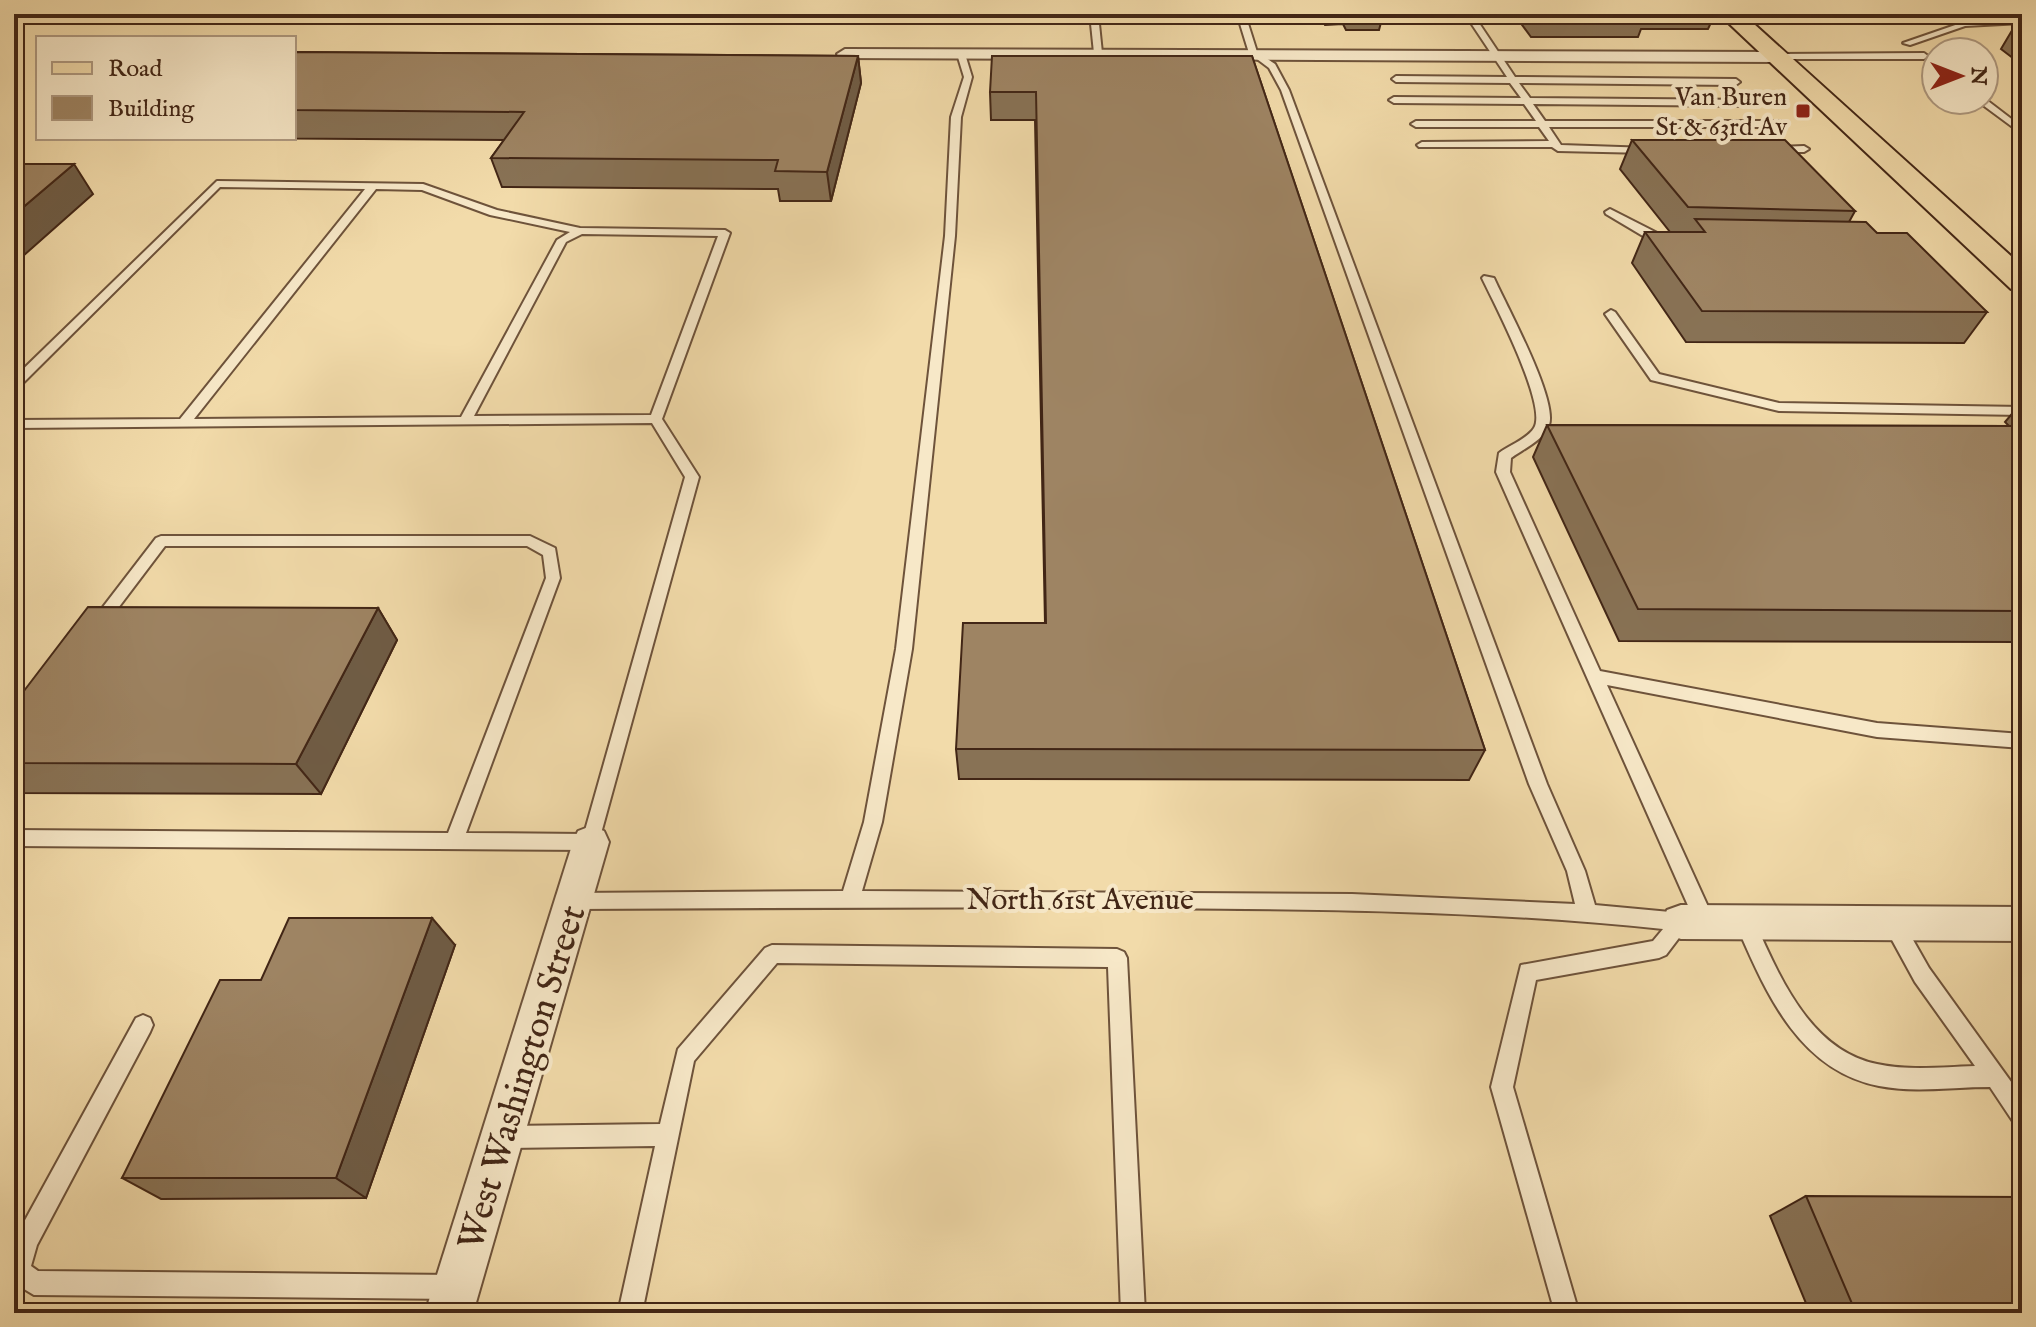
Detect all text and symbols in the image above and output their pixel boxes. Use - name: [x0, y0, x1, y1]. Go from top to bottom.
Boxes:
- legend: [36, 36, 296, 140]
- north arrow: [1920, 36, 2000, 116]
- text: Road: [108, 54, 162, 85]
- text: N: [1964, 65, 1992, 86]
- place label: Van Buren St & 63rd Av: [1656, 81, 1787, 144]
- text: Building: [108, 94, 195, 125]
- marker: Van Buren St & 63rd Av: [1794, 102, 1812, 120]
- street label: North 61st Avenue: [966, 882, 1194, 920]
- street label: West Washington Street: [449, 900, 597, 1256]

